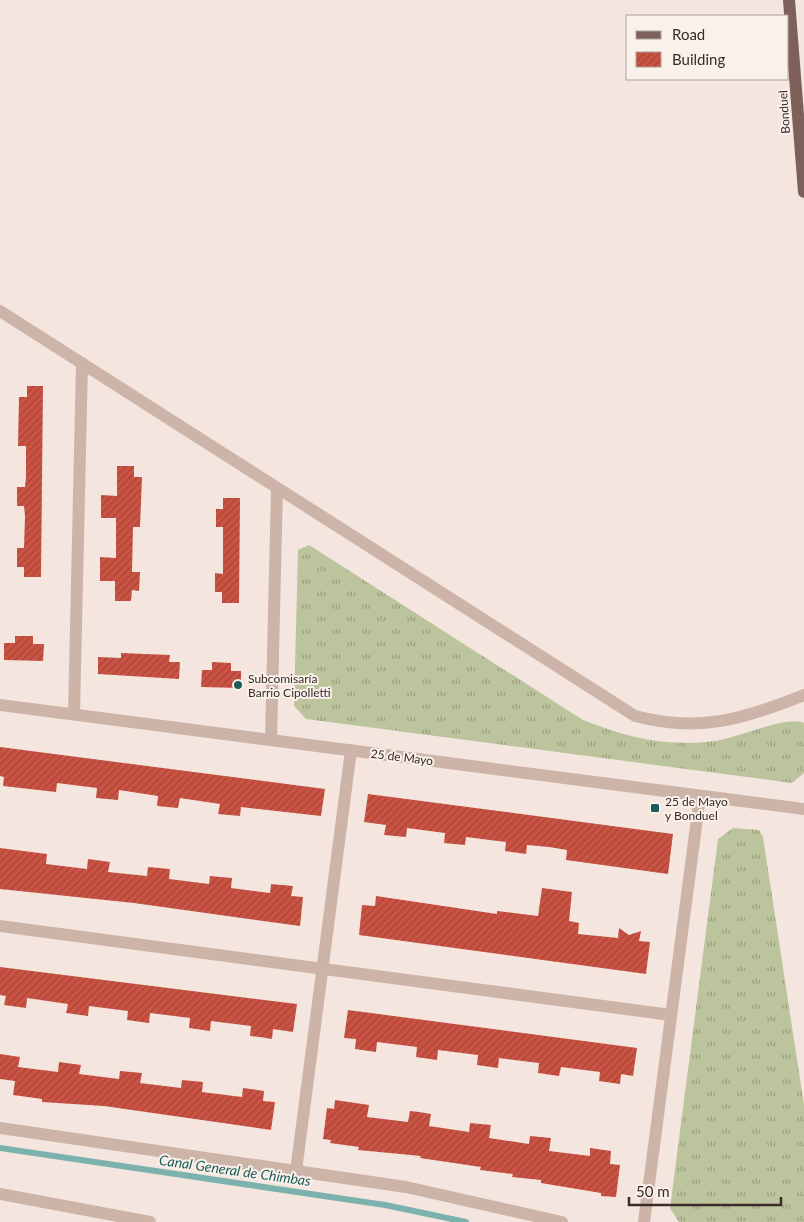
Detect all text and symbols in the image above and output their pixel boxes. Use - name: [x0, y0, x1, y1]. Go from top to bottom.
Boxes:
- legend: [626, 15, 789, 80]
- text: Road: [672, 25, 705, 43]
- text: Building: [672, 50, 725, 68]
- street label: Bonduel: [775, 90, 793, 134]
- place label: Subcomisaría Barrio Cipolletti: [248, 671, 331, 700]
- marker: Subcomisaría Barrio Cipolletti: [232, 679, 244, 691]
- street label: 25 de Mayo: [370, 746, 434, 768]
- place label: 25 de Mayo y Bonduel: [665, 794, 728, 823]
- marker: 25 de Mayo y Bonduel: [649, 802, 661, 814]
- water label: Canal General de Chimbas: [158, 1151, 312, 1189]
- scale bar: [629, 1174, 782, 1206]
- text: 50 m: [636, 1182, 670, 1200]

